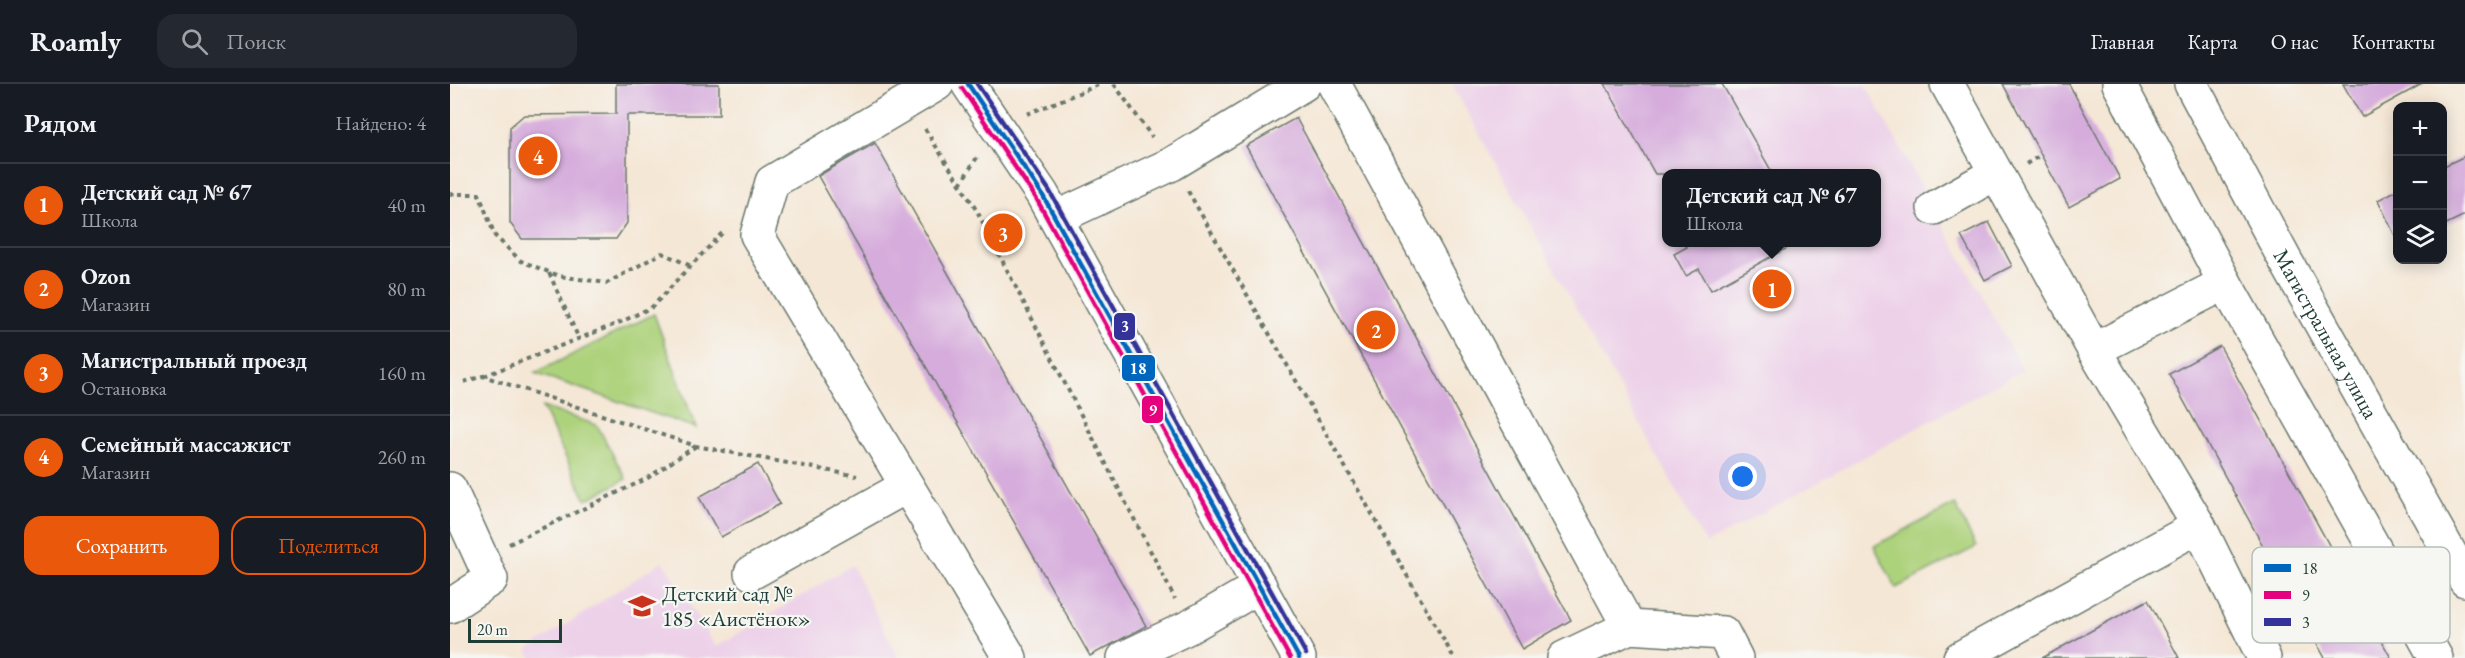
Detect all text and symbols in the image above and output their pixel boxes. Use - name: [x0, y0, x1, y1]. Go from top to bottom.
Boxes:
- search box: [157, 14, 577, 68]
- text: Roamly: [30, 23, 121, 59]
- icon: search: [178, 25, 211, 58]
- text: Поиск: [226, 27, 286, 56]
- text: Главная: [2090, 28, 2154, 55]
- text: Карта: [2187, 28, 2238, 55]
- text: О нас: [2271, 28, 2319, 55]
- text: Контакты: [2352, 28, 2435, 55]
- map controls: [2393, 102, 2447, 264]
- button: +: [2393, 102, 2447, 156]
- text: Рядом: [24, 106, 97, 140]
- text: Найдено: 4: [335, 110, 426, 136]
- pin: 4: [518, 134, 557, 178]
- button: −: [2393, 156, 2447, 210]
- popup: [1662, 169, 1881, 247]
- text: Детский сад № 67: [81, 178, 252, 207]
- text: Детский сад № 67: [1686, 181, 1857, 210]
- text: 1: [38, 192, 49, 218]
- text: 40 m: [387, 192, 426, 218]
- text: Школа: [81, 207, 138, 233]
- pin: 3: [984, 210, 1022, 256]
- text: Школа: [1686, 210, 1743, 236]
- button: layers: [2393, 210, 2447, 264]
- street label: Магистральная улица: [2267, 243, 2386, 424]
- text: Ozon: [81, 262, 131, 291]
- pin: 1: [1752, 266, 1792, 312]
- text: 2: [38, 276, 49, 302]
- text: 80 m: [387, 276, 426, 302]
- text: Магазин: [81, 291, 150, 317]
- pin: 2: [1356, 308, 1396, 352]
- line badge: 3: [1113, 312, 1136, 341]
- text: 3: [1121, 316, 1129, 337]
- text: Магистральный проезд: [81, 346, 307, 375]
- line badge: 18: [1121, 354, 1156, 382]
- text: 18: [1130, 358, 1146, 379]
- text: 3: [38, 360, 49, 386]
- text: 160 m: [378, 360, 426, 386]
- text: Остановка: [81, 375, 167, 401]
- line badge: 9: [1141, 395, 1164, 424]
- text: 9: [1149, 399, 1158, 420]
- text: Семейный массажист: [81, 430, 291, 459]
- text: 4: [38, 444, 49, 470]
- text: 260 m: [378, 444, 426, 470]
- text: Магазин: [81, 459, 150, 485]
- your location: [1728, 462, 1757, 491]
- button: Сохранить: [24, 516, 219, 575]
- button: Поделиться: [231, 516, 426, 575]
- legend: [2252, 547, 2450, 643]
- text: 18: [2302, 558, 2318, 579]
- place label: Детский сад № 185 «Аистёнок»: [662, 579, 811, 633]
- text: 9: [2302, 585, 2310, 606]
- school or university icon: Детский сад № 185 «Аистёнок»: [627, 591, 657, 621]
- text: 3: [2302, 612, 2310, 633]
- scale bar: [468, 616, 562, 644]
- text: 20 m: [477, 619, 508, 640]

